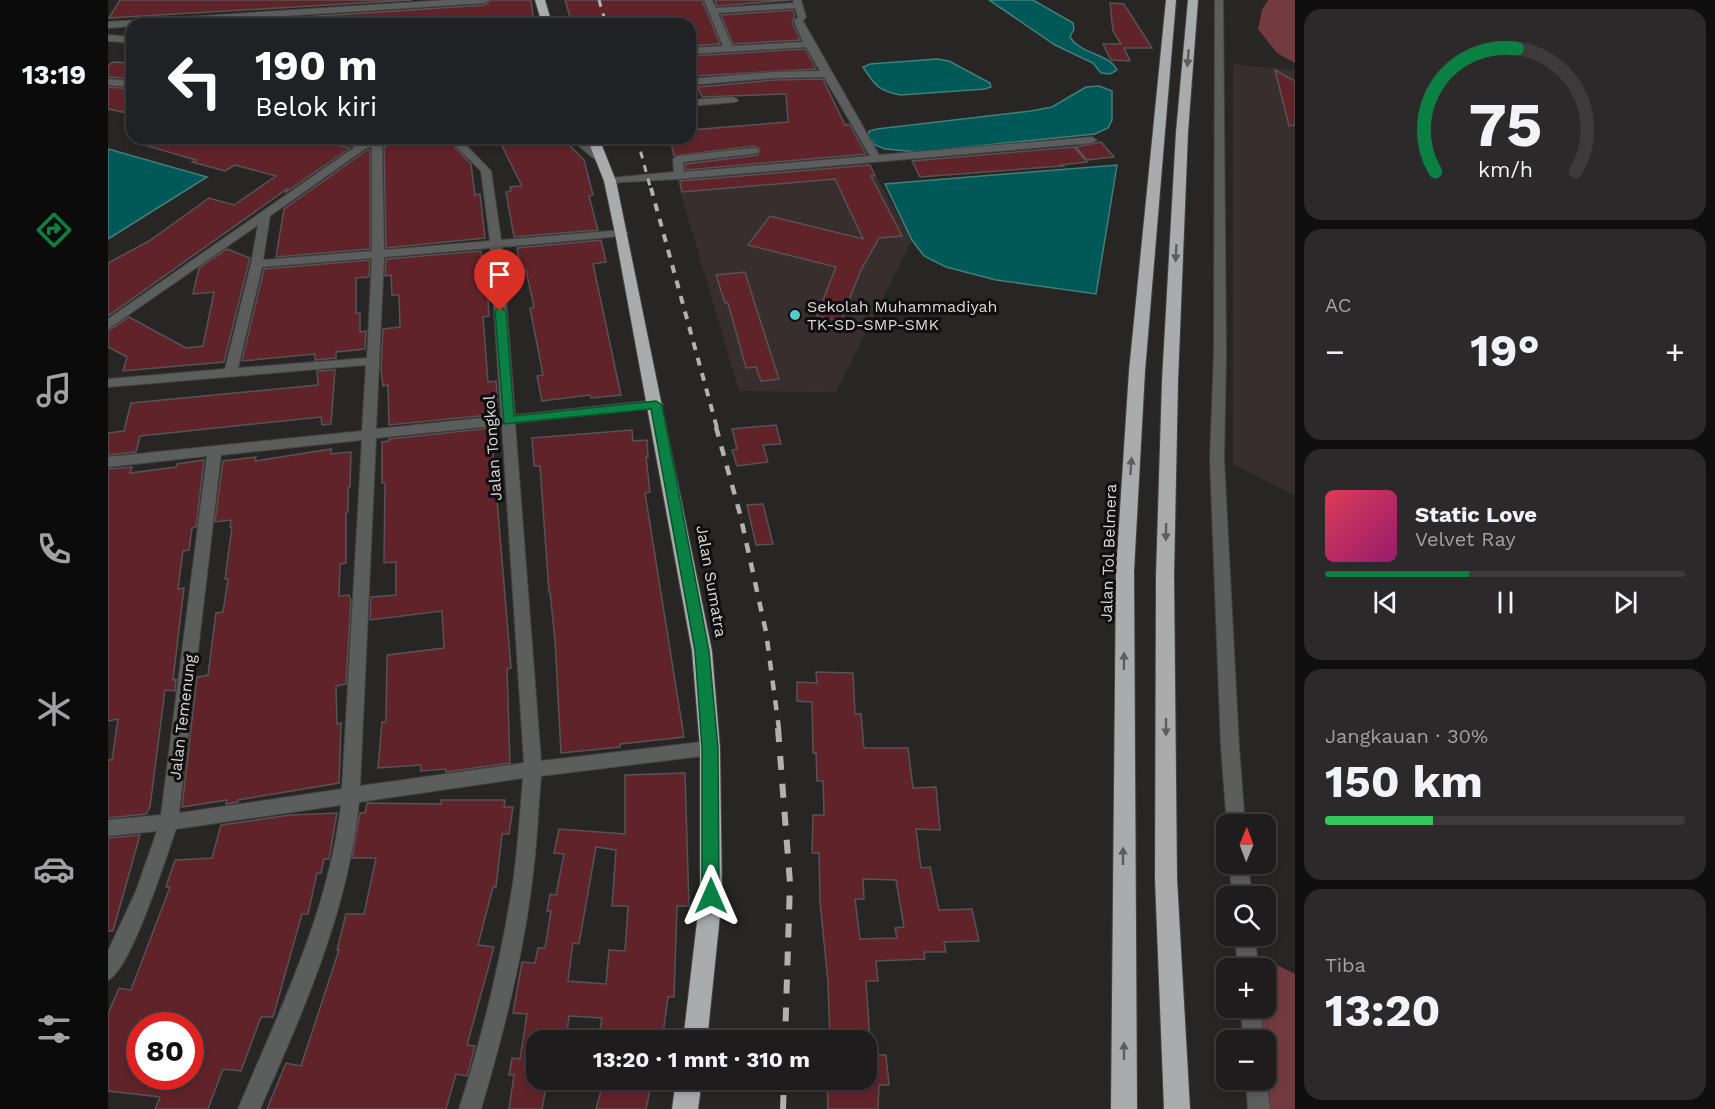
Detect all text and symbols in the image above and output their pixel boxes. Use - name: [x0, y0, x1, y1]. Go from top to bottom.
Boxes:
- text: 190 m: [255, 41, 378, 90]
- icon: left: [156, 42, 234, 120]
- one-way arrow: [1183, 49, 1193, 68]
- text: 13:19: [22, 59, 86, 91]
- text: 75: [1468, 88, 1542, 161]
- text: Belok kiri: [255, 91, 377, 123]
- text: km/h: [1477, 157, 1533, 182]
- icon: directions: [33, 209, 75, 251]
- one-way arrow: [1172, 243, 1181, 262]
- pin: [474, 249, 525, 311]
- icon: arrive: [483, 258, 516, 291]
- text: AC: [1325, 293, 1351, 317]
- place label: Sekolah Muhammadiyah TK-SD-SMP-SMK: [807, 297, 997, 334]
- marker: Sekolah Muhammadiyah TK-SD-SMP-SMK: [788, 308, 802, 322]
- text: 19°: [1470, 324, 1540, 377]
- text: −: [1325, 332, 1345, 371]
- text: +: [1665, 332, 1685, 371]
- icon: music: [33, 369, 75, 411]
- street label: Jalan Tongkol: [479, 394, 506, 501]
- one-way arrow: [1127, 456, 1136, 475]
- street label: Jalan Tol Belmera: [1097, 484, 1120, 623]
- text: Static Love: [1415, 502, 1537, 527]
- one-way arrow: [1161, 522, 1171, 541]
- street label: Jalan Sumatra: [692, 524, 731, 638]
- text: Velvet Ray: [1415, 527, 1516, 551]
- icon: phone: [33, 528, 75, 570]
- icon: previous: [1369, 586, 1402, 619]
- icon: pause: [1489, 586, 1522, 619]
- icon: next: [1609, 586, 1642, 619]
- one-way arrow: [1119, 651, 1129, 670]
- street label: Jalan Temenung: [165, 653, 200, 781]
- icon: climate: [33, 688, 75, 730]
- one-way arrow: [1161, 717, 1171, 736]
- text: Jangkauan · 30%: [1325, 724, 1488, 748]
- text: 150 km: [1325, 755, 1483, 808]
- north arrow: [1216, 814, 1276, 874]
- map controls: [1216, 814, 1276, 1090]
- one-way arrow: [1118, 846, 1128, 865]
- icon: car: [33, 848, 75, 890]
- position arrow: [679, 864, 743, 928]
- button: search: [1216, 886, 1276, 946]
- text: Tiba: [1325, 953, 1366, 977]
- button: +: [1216, 958, 1276, 1018]
- text: 13:20: [1325, 984, 1440, 1037]
- icon: filters: [33, 1008, 75, 1050]
- speed limit sign: 80: [126, 1012, 204, 1090]
- button: −: [1216, 1030, 1276, 1090]
- one-way arrow: [1119, 1041, 1129, 1060]
- text: 13:20 · 1 mnt · 310 m: [593, 1047, 810, 1072]

